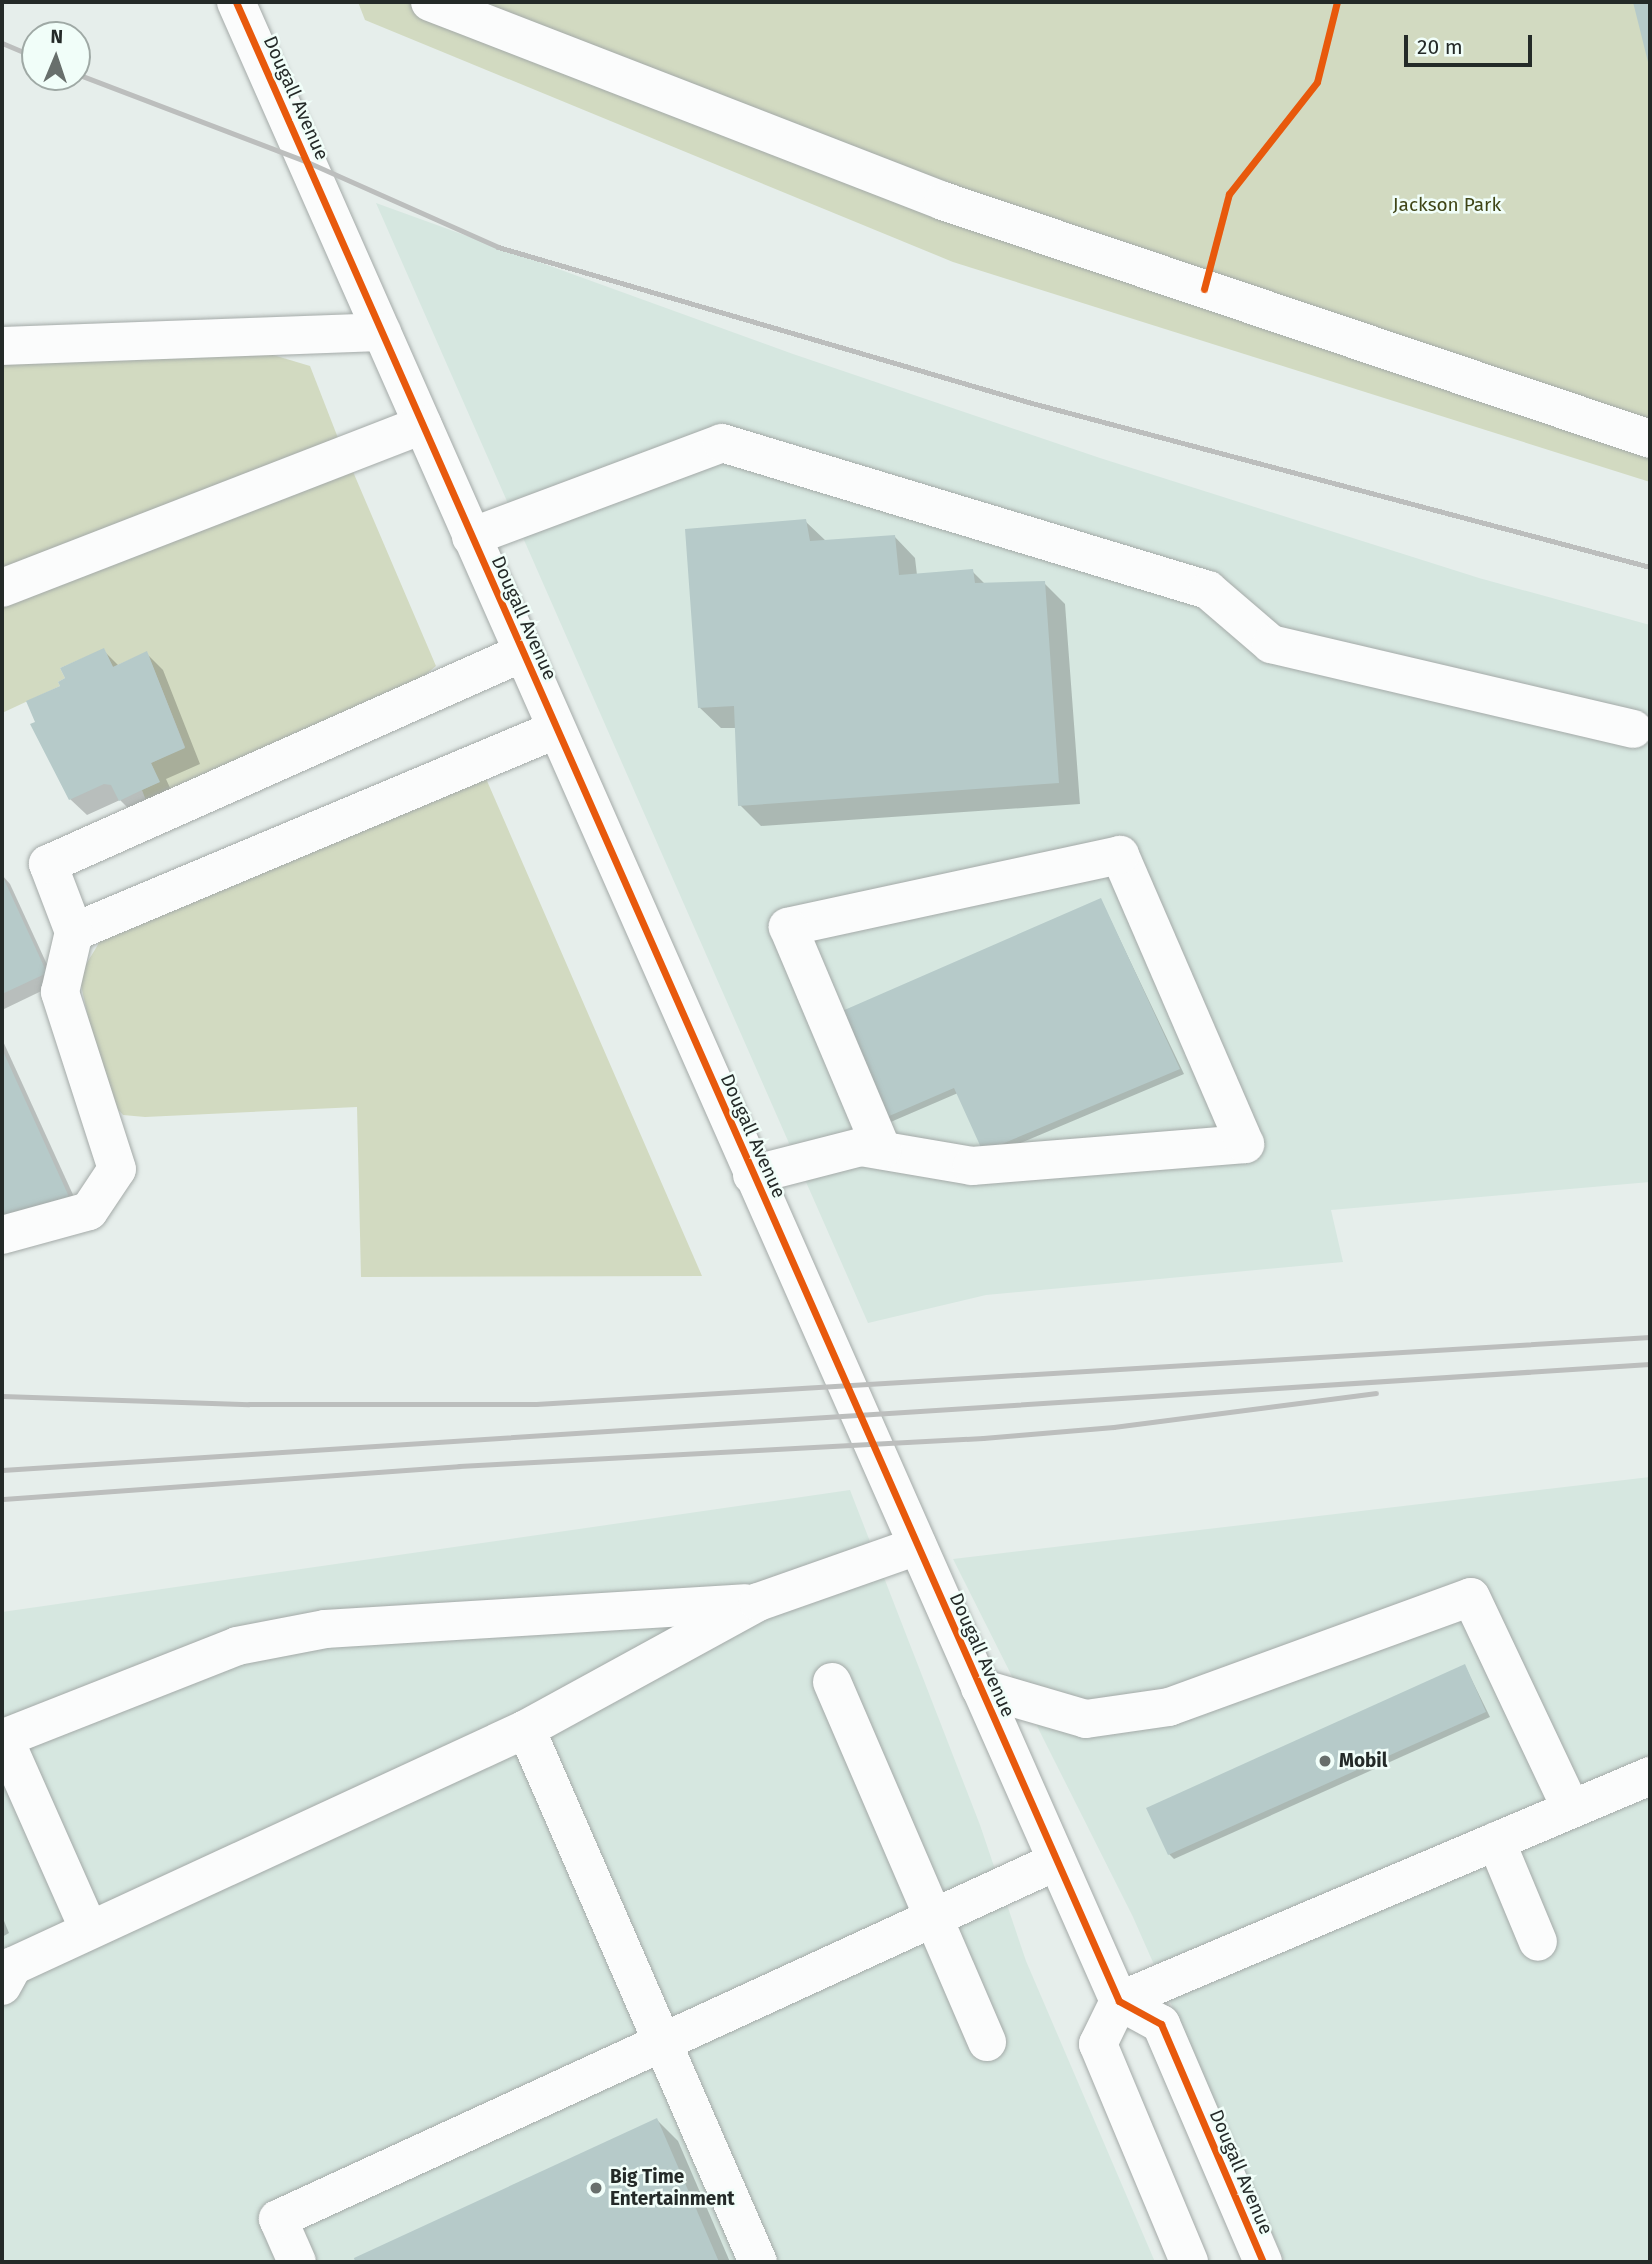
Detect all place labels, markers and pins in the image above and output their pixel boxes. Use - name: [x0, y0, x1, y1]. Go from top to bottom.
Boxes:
- place label: Mobil: [1339, 1750, 1387, 1772]
- marker: Mobil: [1317, 1753, 1333, 1769]
- place label: Big Time Entertainment: [610, 2166, 735, 2210]
- marker: Big Time Entertainment: [588, 2180, 604, 2196]

